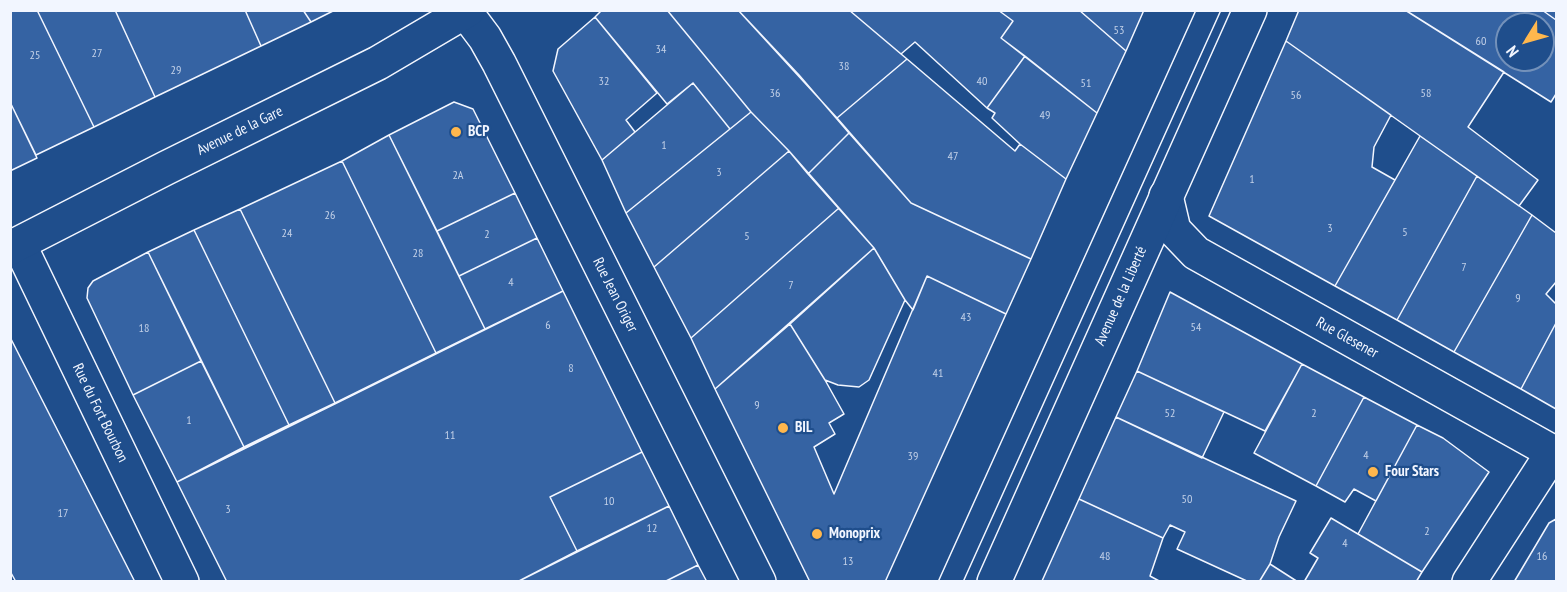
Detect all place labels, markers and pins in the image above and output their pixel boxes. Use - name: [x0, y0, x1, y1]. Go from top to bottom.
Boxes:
- place label: BCP: [468, 123, 489, 141]
- marker: BCP: [449, 125, 463, 139]
- place label: BIL: [795, 419, 812, 437]
- marker: BIL: [776, 421, 790, 435]
- place label: Four Stars: [1385, 463, 1439, 481]
- marker: Four Stars: [1366, 465, 1380, 479]
- place label: Monoprix: [829, 525, 880, 543]
- marker: Monoprix: [810, 527, 824, 541]

